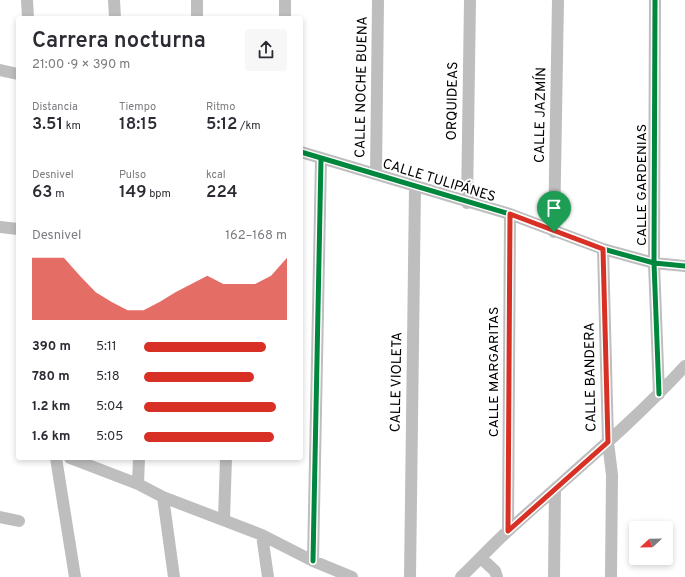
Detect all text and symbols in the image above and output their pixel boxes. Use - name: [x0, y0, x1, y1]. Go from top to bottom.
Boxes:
- street label: CALLE NOCHE BUENA: [352, 16, 372, 158]
- text: Carrera nocturna: [32, 28, 206, 55]
- button: share: [245, 29, 287, 71]
- text: 21:00 · 9 × 390 m: [32, 57, 130, 73]
- street label: ORQUIDEAS: [444, 62, 462, 140]
- street label: CALLE JAZMÍN: [531, 67, 550, 163]
- text: Distancia: [32, 100, 78, 114]
- text: Tiempo: [119, 100, 156, 114]
- text: Ritmo: [206, 100, 235, 114]
- text: 3.51: [32, 114, 63, 136]
- text: 18:15: [119, 114, 157, 136]
- text: 5:12: [206, 114, 238, 136]
- text: km: [63, 119, 81, 133]
- text: /km: [238, 119, 261, 133]
- street label: CALLE GARDENIAS: [634, 124, 651, 246]
- street label: CALLE TULIPÁNES: [380, 155, 498, 206]
- text: Desnivel: [32, 168, 74, 182]
- text: Pulso: [119, 168, 146, 182]
- text: kcal: [206, 168, 226, 182]
- text: 63: [32, 182, 53, 204]
- text: 149: [119, 182, 147, 204]
- text: 224: [206, 182, 238, 204]
- text: m: [53, 187, 64, 201]
- text: bpm: [147, 187, 171, 201]
- pin: [537, 191, 571, 232]
- icon: arrive: [543, 197, 565, 219]
- text: Desnivel: [32, 228, 81, 244]
- text: 162–168 m: [225, 228, 287, 244]
- street label: CALLE MARGARITAS: [486, 307, 503, 437]
- street label: CALLE BANDERA: [582, 322, 600, 432]
- street label: CALLE VIOLETA: [388, 332, 406, 432]
- text: 390 m: [32, 339, 71, 355]
- text: 5:11: [96, 339, 117, 355]
- text: 780 m: [32, 369, 70, 385]
- text: 5:18: [96, 369, 120, 385]
- text: 1.2 km: [32, 399, 70, 415]
- text: 5:04: [96, 399, 123, 415]
- text: 1.6 km: [32, 429, 70, 445]
- text: 5:05: [96, 429, 123, 445]
- north arrow: [629, 521, 673, 565]
- map controls: [629, 521, 673, 565]

